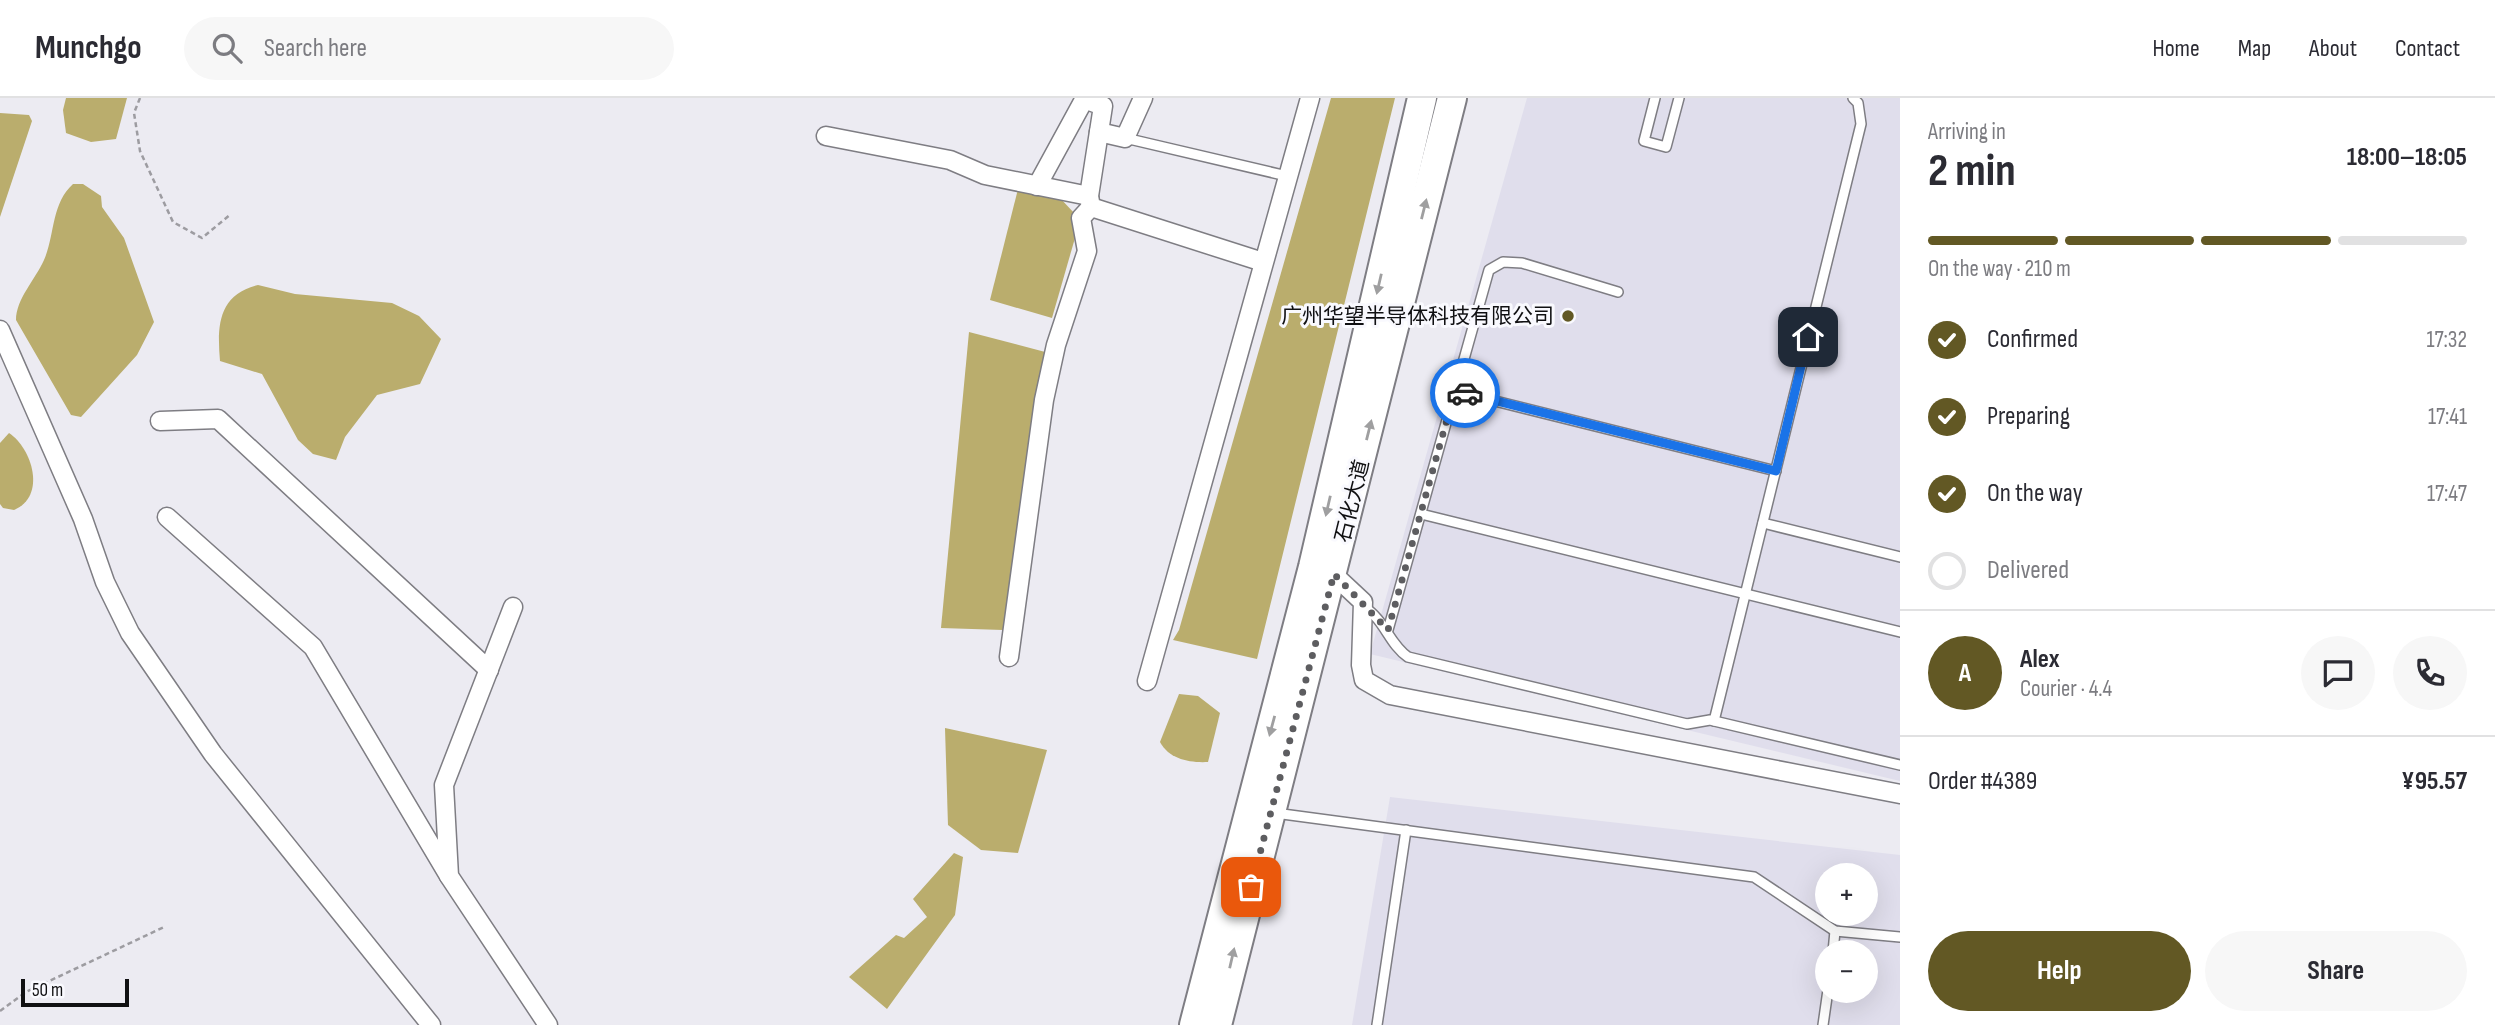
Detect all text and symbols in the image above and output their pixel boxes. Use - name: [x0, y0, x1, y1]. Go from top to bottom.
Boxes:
- search box: [184, 17, 674, 80]
- text: Munchgo: [35, 28, 142, 68]
- icon: search: [208, 29, 246, 67]
- text: Search here: [264, 33, 367, 64]
- text: Home: [2152, 34, 2200, 63]
- text: Map: [2238, 34, 2271, 63]
- text: About: [2309, 34, 2357, 63]
- text: Contact: [2395, 34, 2460, 63]
- text: Arriving in: [1928, 118, 2006, 146]
- text: 18:00–18:05: [2347, 142, 2467, 173]
- text: 2 min: [1928, 144, 2016, 199]
- one-way arrow: [1419, 198, 1430, 220]
- text: On the way · 210 m: [1928, 255, 2071, 283]
- one-way arrow: [1373, 273, 1384, 295]
- place label: 广州华望半导体科技有限公司: [1281, 304, 1554, 329]
- pin: [1778, 307, 1838, 367]
- marker: 广州华望半导体科技有限公司: [1560, 308, 1576, 324]
- icon: home: [1789, 318, 1827, 356]
- icon: check: [1928, 321, 1966, 359]
- text: Confirmed: [1987, 324, 2078, 355]
- text: 17:32: [2426, 326, 2467, 354]
- courier: [1430, 358, 1500, 428]
- icon: car: [1446, 374, 1484, 412]
- icon: check: [1928, 398, 1966, 436]
- text: Preparing: [1987, 401, 2070, 432]
- text: 17:41: [2428, 403, 2467, 431]
- one-way arrow: [1364, 419, 1375, 441]
- street label: 石化大道: [1330, 457, 1375, 545]
- icon: check: [1928, 475, 1966, 513]
- text: On the way: [1987, 478, 2083, 509]
- text: 17:47: [2427, 480, 2467, 508]
- one-way arrow: [1322, 495, 1333, 517]
- text: Delivered: [1987, 555, 2069, 586]
- button: chat: [2301, 636, 2375, 710]
- button: phone: [2393, 636, 2467, 710]
- text: Alex: [2020, 644, 2060, 675]
- text: A: [1959, 658, 1971, 689]
- text: Courier · 4.4: [2020, 675, 2112, 703]
- one-way arrow: [1266, 715, 1277, 737]
- text: Order #4389: [1928, 766, 2037, 797]
- text: ¥95.57: [2401, 766, 2467, 797]
- pin: [1221, 857, 1281, 917]
- map controls: [1815, 863, 1878, 1003]
- button: +: [1815, 863, 1878, 926]
- icon: bag: [1232, 868, 1270, 906]
- button: Help: [1928, 931, 2191, 1011]
- button: Share: [2205, 931, 2467, 1011]
- button: −: [1815, 940, 1878, 1003]
- one-way arrow: [1227, 947, 1238, 969]
- scale bar: [21, 976, 130, 1008]
- text: 50 m: [32, 979, 63, 1002]

